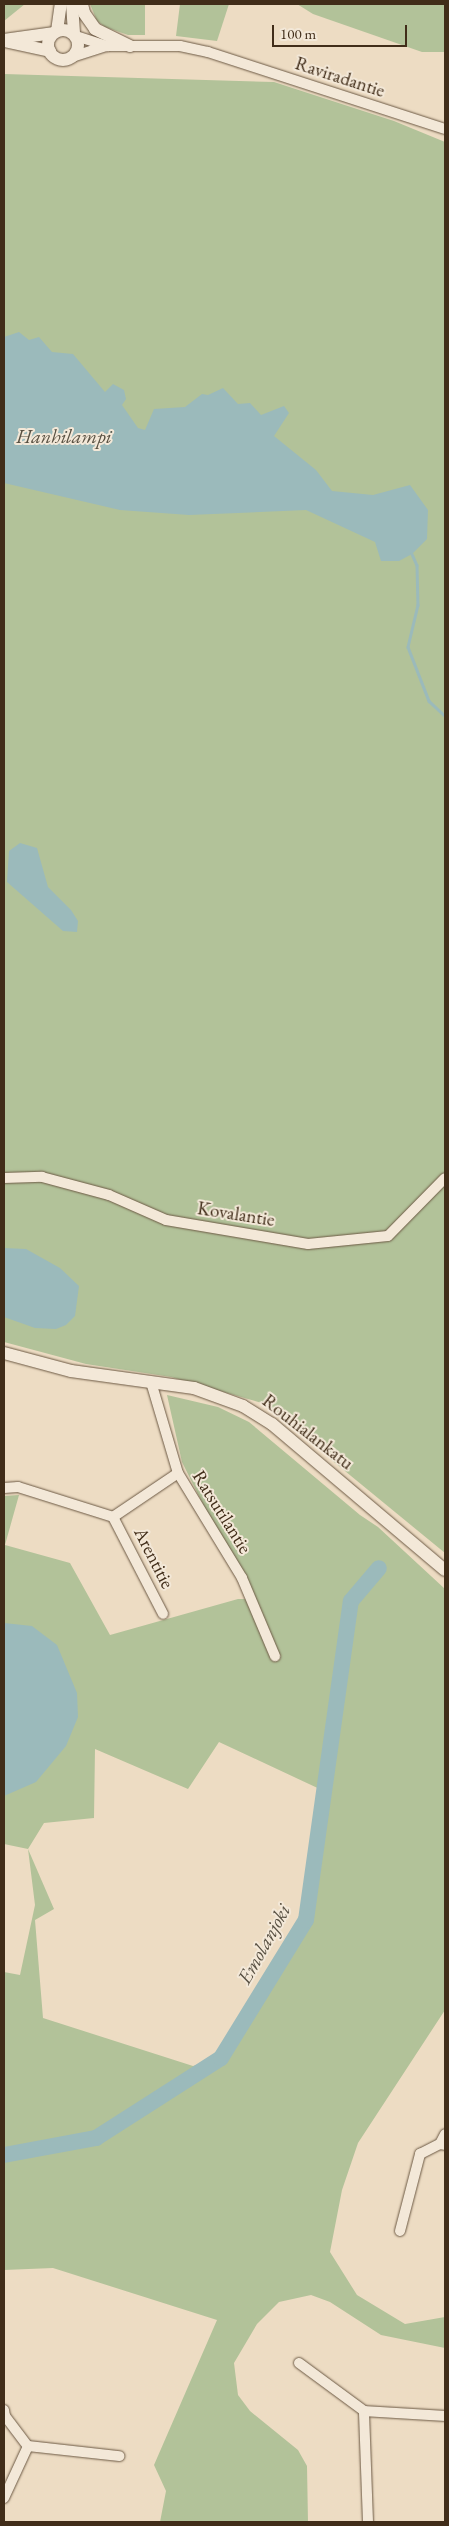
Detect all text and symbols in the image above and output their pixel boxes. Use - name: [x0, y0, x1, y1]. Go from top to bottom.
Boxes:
- scale bar: [274, 15, 409, 47]
- text: 100 m: [280, 24, 316, 43]
- street label: Raviradantie: [292, 52, 388, 102]
- water label: Hanhilampi: [16, 424, 112, 448]
- street label: Kovalantie: [196, 1197, 276, 1231]
- street label: Rouhialankatu: [258, 1389, 358, 1475]
- street label: Ratsutilantie: [187, 1466, 257, 1558]
- street label: Arentitie: [129, 1524, 179, 1592]
- water label: Emolanjoki: [232, 1900, 296, 1988]

